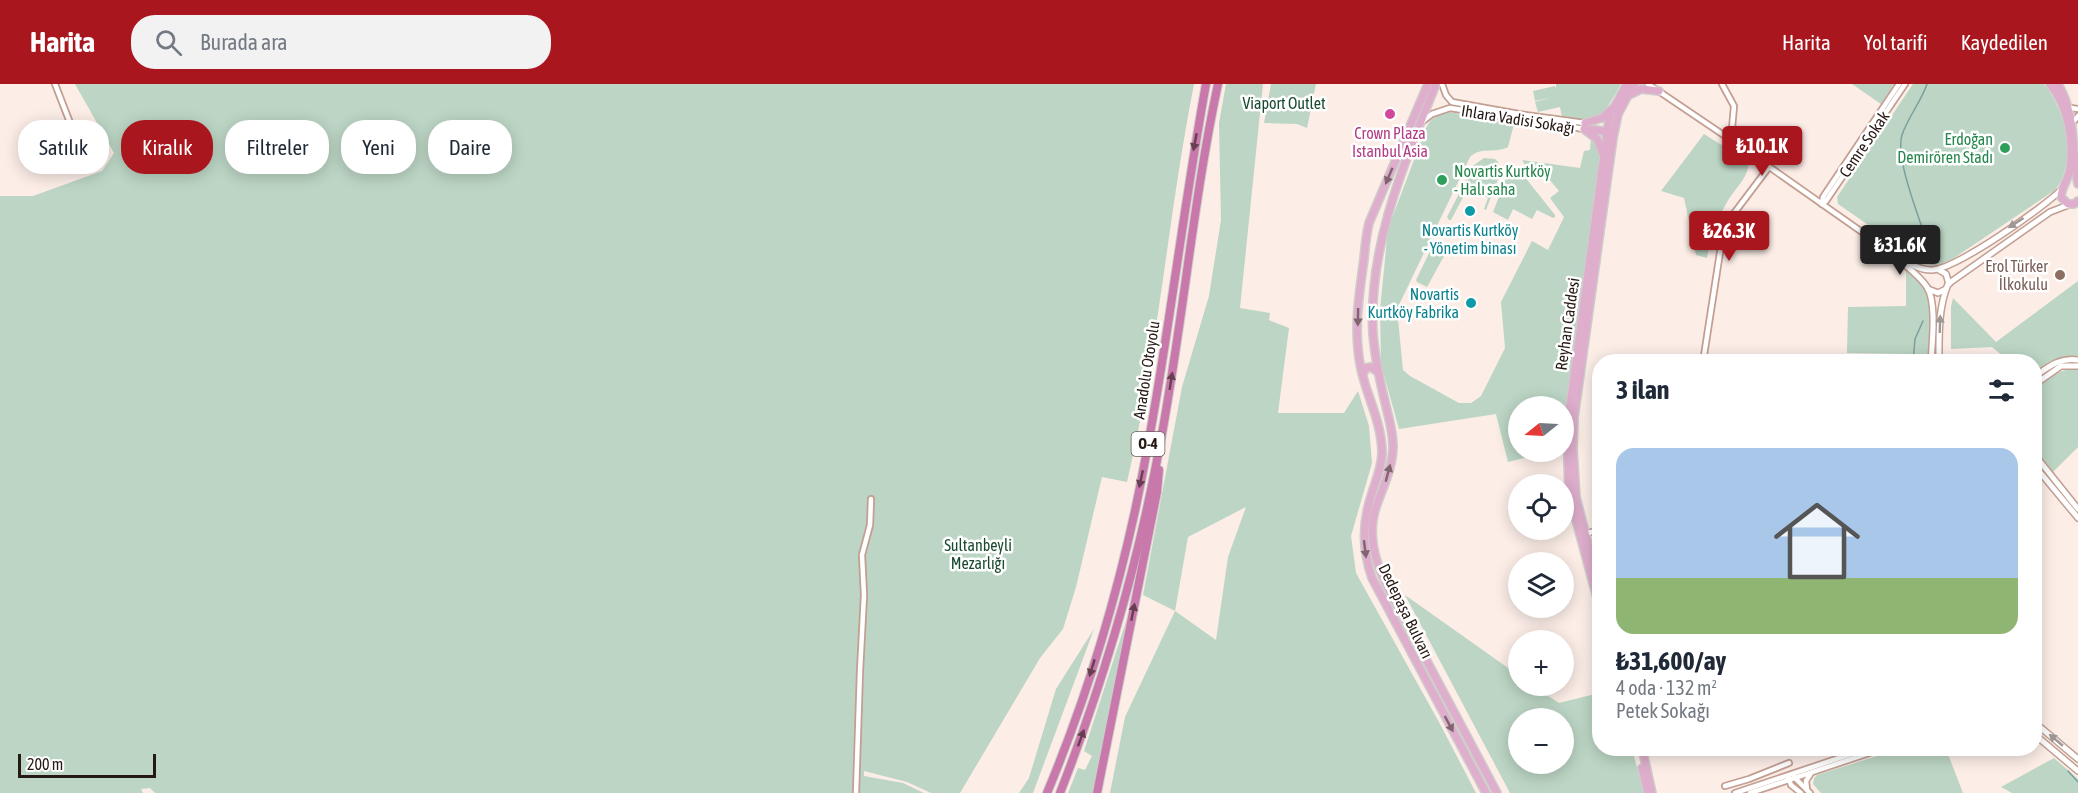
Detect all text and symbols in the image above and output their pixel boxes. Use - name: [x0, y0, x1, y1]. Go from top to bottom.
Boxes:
- search box: [131, 15, 551, 69]
- text: Harita: [30, 26, 95, 58]
- icon: search: [152, 26, 185, 59]
- text: Burada ara: [200, 29, 288, 55]
- text: Harita: [1782, 30, 1831, 54]
- text: Yol tarifi: [1864, 30, 1928, 54]
- text: Kaydedilen: [1961, 30, 2048, 54]
- park label: Viaport Outlet: [1242, 94, 1326, 113]
- street label: Ihlara Vadisi Sokağı: [1460, 101, 1576, 138]
- marker: Crown Plaza Istanbul Asia: [1383, 107, 1397, 121]
- street label: Cemre Sokak: [1835, 107, 1893, 181]
- chip: Satılık: [18, 120, 109, 174]
- chip: Kiralık: [121, 120, 213, 174]
- chip: Filtreler: [225, 120, 329, 174]
- chip: Yeni: [341, 120, 416, 174]
- chip: Daire: [428, 120, 512, 174]
- place label: Crown Plaza Istanbul Asia: [1352, 124, 1428, 160]
- pin: ₺10.1K: [1713, 126, 1811, 177]
- place label: Erdoğan Demirören Stadı: [1897, 130, 1993, 166]
- one-way arrow: [1191, 132, 1200, 151]
- text: ₺10.1K: [1736, 134, 1788, 157]
- marker: Erdoğan Demirören Stadı: [1998, 141, 2012, 155]
- place label: Novartis Kurtköy - Halı saha: [1454, 162, 1551, 198]
- one-way arrow: [1384, 168, 1394, 186]
- marker: Novartis Kurtköy - Halı saha: [1435, 173, 1449, 187]
- marker: Novartis Kurtköy - Yönetim binası: [1463, 204, 1477, 218]
- pin: ₺26.3K: [1680, 211, 1778, 262]
- one-way arrow: [2008, 218, 2025, 229]
- text: ₺26.3K: [1703, 219, 1755, 242]
- place label: Novartis Kurtköy - Yönetim binası: [1422, 221, 1519, 257]
- pin: ₺31.6K: [1851, 225, 1949, 276]
- text: ₺31.6K: [1874, 233, 1926, 256]
- place label: Erol Türker İlkokulu: [1985, 257, 2048, 293]
- marker: Erol Türker İlkokulu: [2053, 268, 2067, 282]
- street label: Reyhan Caddesi: [1552, 277, 1583, 372]
- place label: Novartis Kurtköy Fabrika: [1368, 285, 1459, 322]
- marker: Novartis Kurtköy Fabrika: [1464, 296, 1478, 310]
- one-way arrow: [1353, 308, 1363, 327]
- one-way arrow: [1935, 314, 1944, 333]
- street label: Anadolu Otoyolu: [1129, 320, 1164, 421]
- one-way arrow: [1166, 372, 1175, 391]
- icon: filters: [1985, 374, 2018, 407]
- text: 3 ilan: [1616, 375, 1669, 405]
- north arrow: [1508, 396, 1574, 462]
- map controls: [1508, 396, 1574, 774]
- road number: O-4: [1132, 432, 1164, 456]
- one-way arrow: [1384, 464, 1393, 482]
- one-way arrow: [1136, 470, 1145, 489]
- button: locate: [1508, 474, 1574, 540]
- icon: home: [1763, 487, 1871, 595]
- park label: Sultanbeyli Mezarlığı: [944, 536, 1012, 573]
- one-way arrow: [1360, 539, 1370, 558]
- button: layers: [1508, 552, 1574, 618]
- street label: Dedepaşa Bulvarı: [1374, 561, 1437, 662]
- one-way arrow: [1129, 603, 1139, 621]
- button: +: [1508, 630, 1574, 696]
- text: ₺31,600/ay: [1616, 646, 1726, 676]
- one-way arrow: [1087, 659, 1096, 677]
- text: 4 oda · 132 m²: [1616, 676, 1717, 699]
- text: Petek Sokağı: [1616, 699, 1710, 722]
- button: −: [1508, 708, 1574, 774]
- one-way arrow: [1444, 715, 1454, 732]
- one-way arrow: [1076, 729, 1086, 747]
- one-way arrow: [2048, 734, 2064, 747]
- scale bar: [18, 751, 156, 778]
- text: 200 m: [27, 755, 63, 773]

